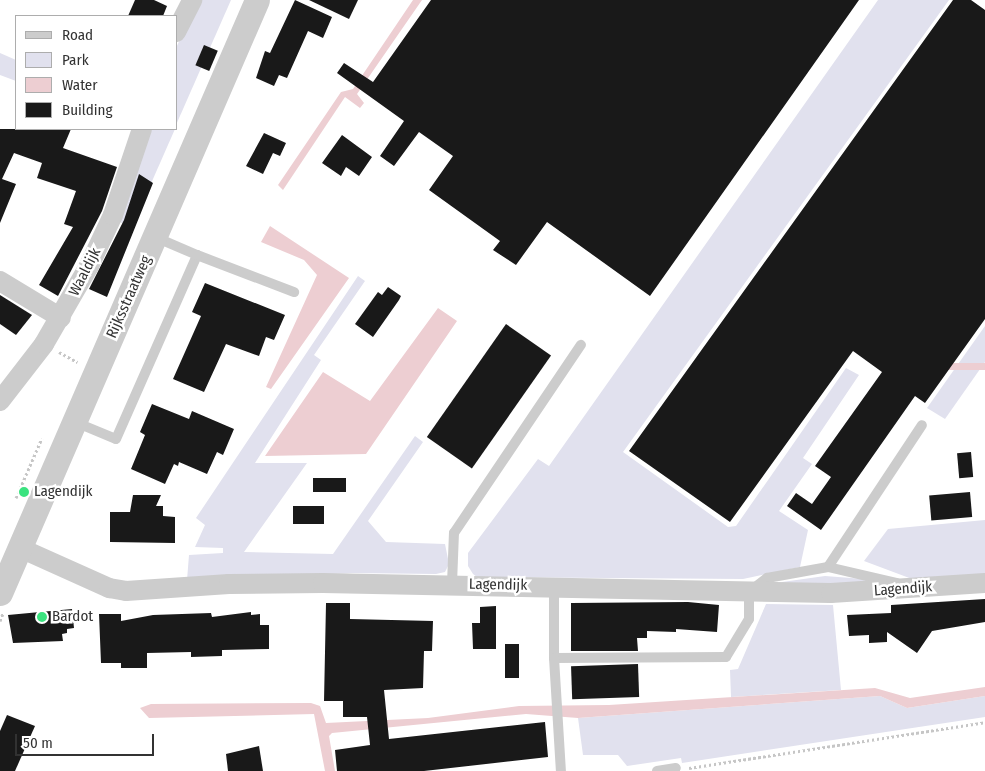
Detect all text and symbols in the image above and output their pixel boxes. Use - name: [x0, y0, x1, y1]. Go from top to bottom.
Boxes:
- legend: [15, 15, 178, 130]
- text: Road: [62, 26, 93, 44]
- text: Park: [62, 51, 89, 69]
- text: Water: [62, 76, 97, 94]
- text: Building: [62, 101, 113, 119]
- street label: Waaldijk: [65, 245, 105, 299]
- street label: Rijksstraatweg: [103, 253, 155, 341]
- place label: Lagendijk: [34, 483, 92, 501]
- marker: Lagendijk: [18, 486, 30, 498]
- street label: Lagendijk: [469, 575, 527, 595]
- street label: Lagendijk: [873, 578, 933, 600]
- place label: Bardot: [52, 608, 93, 626]
- marker: Bardot: [36, 611, 48, 623]
- scale bar: [18, 724, 156, 756]
- text: 50 m: [23, 734, 53, 752]

